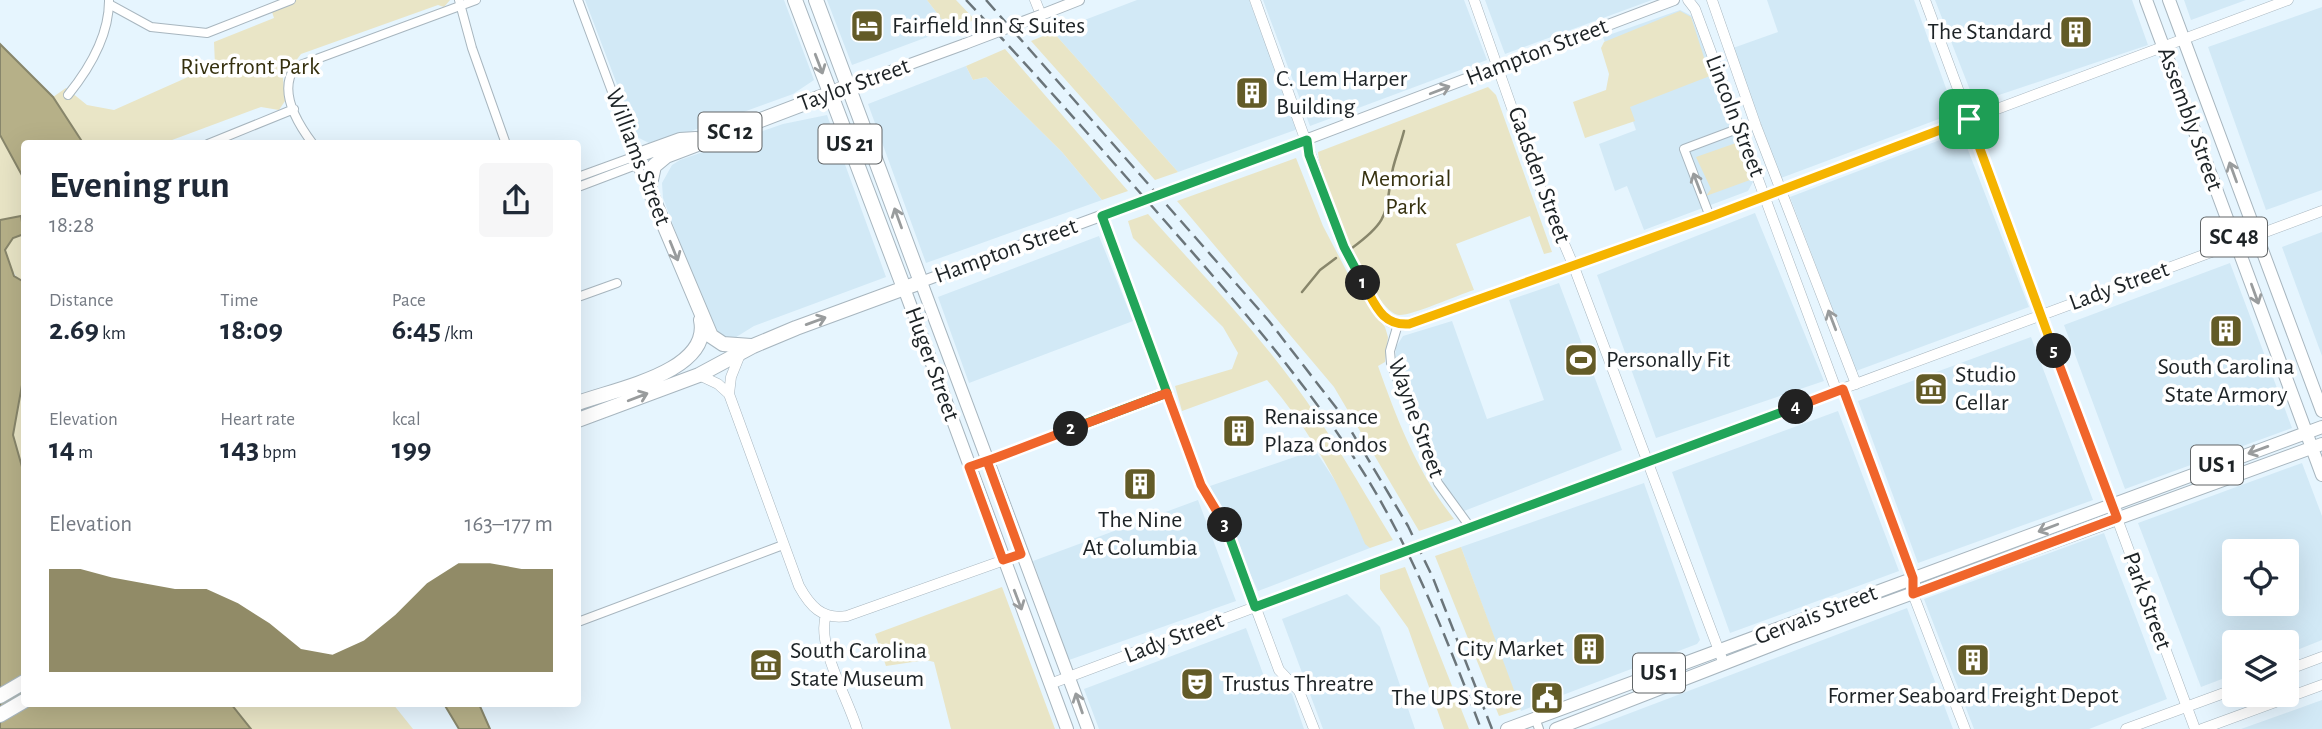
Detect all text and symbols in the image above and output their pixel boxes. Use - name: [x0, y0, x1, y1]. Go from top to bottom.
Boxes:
- hotel icon: Fairfield Inn & Suites: [848, 7, 886, 45]
- building icon: The Standard: [2057, 13, 2095, 51]
- place label: Fairfield Inn & Suites: [892, 14, 1085, 38]
- street label: Hampton Street: [1463, 14, 1612, 90]
- place label: The Standard: [1927, 20, 2052, 44]
- street label: Assembly Street: [2153, 44, 2227, 194]
- one-way arrow: [814, 52, 827, 74]
- street label: Lincoln Street: [1701, 52, 1769, 180]
- street label: Taylor Street: [795, 54, 913, 116]
- park label: Riverfront Park: [180, 55, 320, 79]
- place label: C. Lem Harper Building: [1276, 67, 1408, 119]
- building icon: C. Lem Harper Building: [1233, 74, 1271, 112]
- one-way arrow: [1428, 83, 1450, 95]
- street label: Williams Street: [601, 85, 675, 229]
- pin: [1939, 89, 1999, 149]
- icon: arrive: [1950, 100, 1988, 138]
- street label: Gadsden Street: [1503, 104, 1575, 247]
- road number: SC 12: [698, 113, 762, 152]
- road number: US 21: [818, 125, 882, 164]
- one-way arrow: [2226, 161, 2238, 183]
- button: share: [479, 163, 553, 237]
- text: Evening run: [49, 167, 230, 205]
- park label: Memorial Park: [1361, 167, 1451, 219]
- one-way arrow: [1690, 172, 1702, 194]
- one-way arrow: [891, 207, 903, 229]
- text: 18:28: [49, 214, 94, 237]
- street label: Hampton Street: [931, 214, 1081, 288]
- road number: SC 48: [2201, 218, 2267, 256]
- one-way arrow: [669, 239, 682, 261]
- street label: Lady Street: [2066, 257, 2172, 315]
- pin: 1: [1346, 266, 1380, 300]
- text: 1: [1359, 273, 1366, 292]
- one-way arrow: [2250, 282, 2262, 304]
- text: Distance: [49, 291, 113, 310]
- text: Time: [220, 291, 258, 310]
- text: Pace: [392, 291, 426, 310]
- street label: Huger Street: [900, 304, 964, 425]
- one-way arrow: [1825, 310, 1837, 332]
- building icon: South Carolina State Armory: [2207, 312, 2245, 350]
- one-way arrow: [805, 313, 827, 326]
- text: 2.69: [49, 315, 99, 345]
- text: 18:09: [220, 315, 283, 345]
- text: 6:45: [392, 315, 441, 345]
- text: km: [99, 324, 126, 343]
- text: /km: [441, 324, 474, 343]
- pin: 5: [2036, 334, 2072, 368]
- sports icon: Personally Fit: [1562, 341, 1600, 379]
- text: 5: [2049, 341, 2058, 360]
- place label: Personally Fit: [1606, 348, 1730, 372]
- street label: Wayne Street: [1383, 355, 1449, 481]
- place label: South Carolina State Armory: [2157, 355, 2295, 407]
- place label: Studio Cellar: [1955, 363, 2016, 415]
- museum icon: Studio Cellar: [1912, 370, 1950, 408]
- one-way arrow: [627, 390, 648, 403]
- pin: 4: [1778, 390, 1814, 424]
- text: 4: [1791, 397, 1800, 416]
- place label: Renaissance Plaza Condos: [1264, 405, 1387, 457]
- text: Elevation: [49, 410, 118, 429]
- text: Heart rate: [220, 410, 295, 429]
- text: kcal: [392, 410, 421, 429]
- pin: 2: [1054, 412, 1088, 446]
- building icon: Renaissance Plaza Condos: [1220, 412, 1258, 450]
- text: 2: [1066, 419, 1075, 438]
- text: 14: [49, 434, 75, 464]
- text: 143: [220, 434, 259, 464]
- text: 199: [392, 434, 431, 464]
- text: m: [75, 443, 93, 462]
- text: bpm: [259, 443, 297, 462]
- one-way arrow: [2247, 445, 2269, 458]
- road number: US 1: [2191, 446, 2243, 485]
- building icon: The Nine At Columbia: [1121, 465, 1159, 503]
- place label: The Nine At Columbia: [1082, 508, 1198, 560]
- pin: 3: [1208, 508, 1242, 542]
- text: Elevation: [49, 513, 132, 536]
- text: 163–177 m: [465, 513, 553, 536]
- text: 3: [1220, 515, 1229, 534]
- one-way arrow: [2038, 522, 2060, 535]
- map controls: [2222, 539, 2299, 707]
- button: locate: [2222, 539, 2299, 616]
- street label: Park Street: [2118, 549, 2176, 653]
- street label: Gervais Street: [1751, 581, 1881, 649]
- one-way arrow: [1013, 589, 1026, 611]
- street label: Lady Street: [1121, 608, 1227, 668]
- building icon: City Market: [1570, 630, 1608, 668]
- button: layers: [2222, 630, 2299, 707]
- place label: City Market: [1457, 637, 1564, 661]
- place label: South Carolina State Museum: [790, 639, 927, 691]
- building icon: Former Seaboard Freight Depot: [1954, 641, 1992, 679]
- museum icon: South Carolina State Museum: [747, 646, 785, 684]
- road number: US 1: [1633, 653, 1685, 692]
- theatre icon: Trustus Threatre: [1178, 665, 1216, 703]
- place label: Trustus Threatre: [1222, 672, 1374, 696]
- public building icon: The UPS Store: [1528, 679, 1566, 717]
- place label: Former Seaboard Freight Depot: [1827, 684, 2119, 708]
- place label: The UPS Store: [1391, 686, 1522, 710]
- one-way arrow: [1072, 692, 1085, 714]

